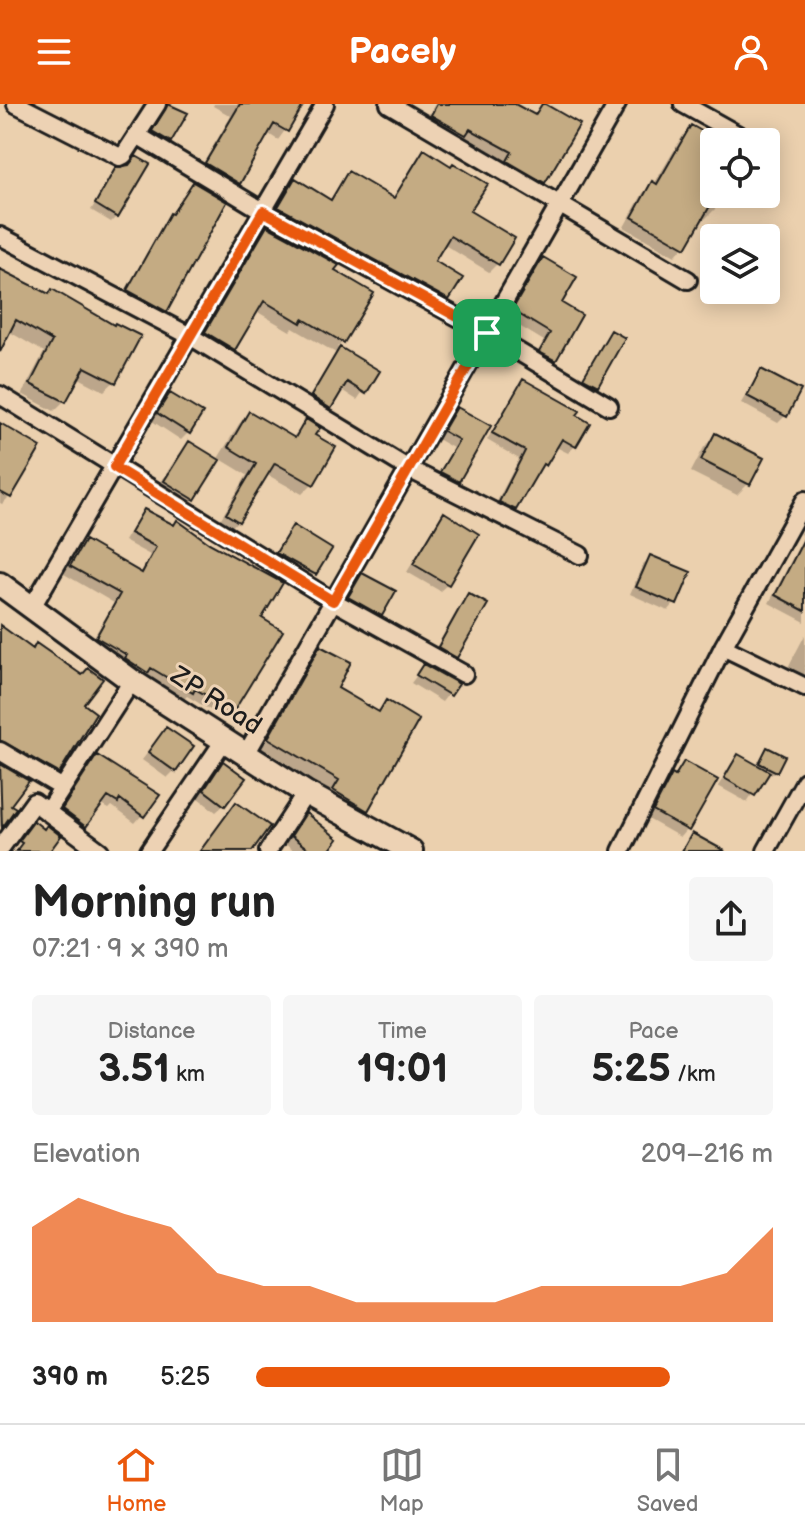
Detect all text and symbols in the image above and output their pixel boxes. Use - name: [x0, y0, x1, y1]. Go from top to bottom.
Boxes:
- icon: menu: [32, 30, 76, 74]
- icon: person: [729, 30, 773, 74]
- text: Pacely: [349, 31, 456, 74]
- map controls: [700, 128, 780, 304]
- button: locate: [700, 128, 780, 208]
- button: layers: [700, 224, 780, 304]
- pin: [453, 299, 521, 367]
- icon: arrive: [465, 311, 509, 355]
- street label: ZP Road: [164, 660, 267, 742]
- text: Morning run: [32, 877, 276, 930]
- button: share: [689, 877, 773, 961]
- text: 07:21 · 9 × 390 m: [32, 934, 228, 965]
- text: Distance: [108, 1018, 195, 1045]
- text: Time: [378, 1018, 427, 1045]
- text: Pace: [628, 1018, 679, 1045]
- text: 3.51: [98, 1045, 170, 1093]
- text: 19:01: [357, 1045, 448, 1093]
- text: 5:25: [591, 1045, 671, 1093]
- text: km: [170, 1061, 205, 1088]
- text: /km: [671, 1061, 716, 1088]
- text: Elevation: [32, 1139, 140, 1170]
- text: 209–216 m: [641, 1139, 773, 1170]
- text: 390 m: [32, 1362, 108, 1393]
- text: 5:25: [160, 1362, 210, 1393]
- tab: Home: [107, 1443, 166, 1518]
- tab: Map: [379, 1443, 424, 1518]
- tab: Saved: [637, 1443, 698, 1518]

